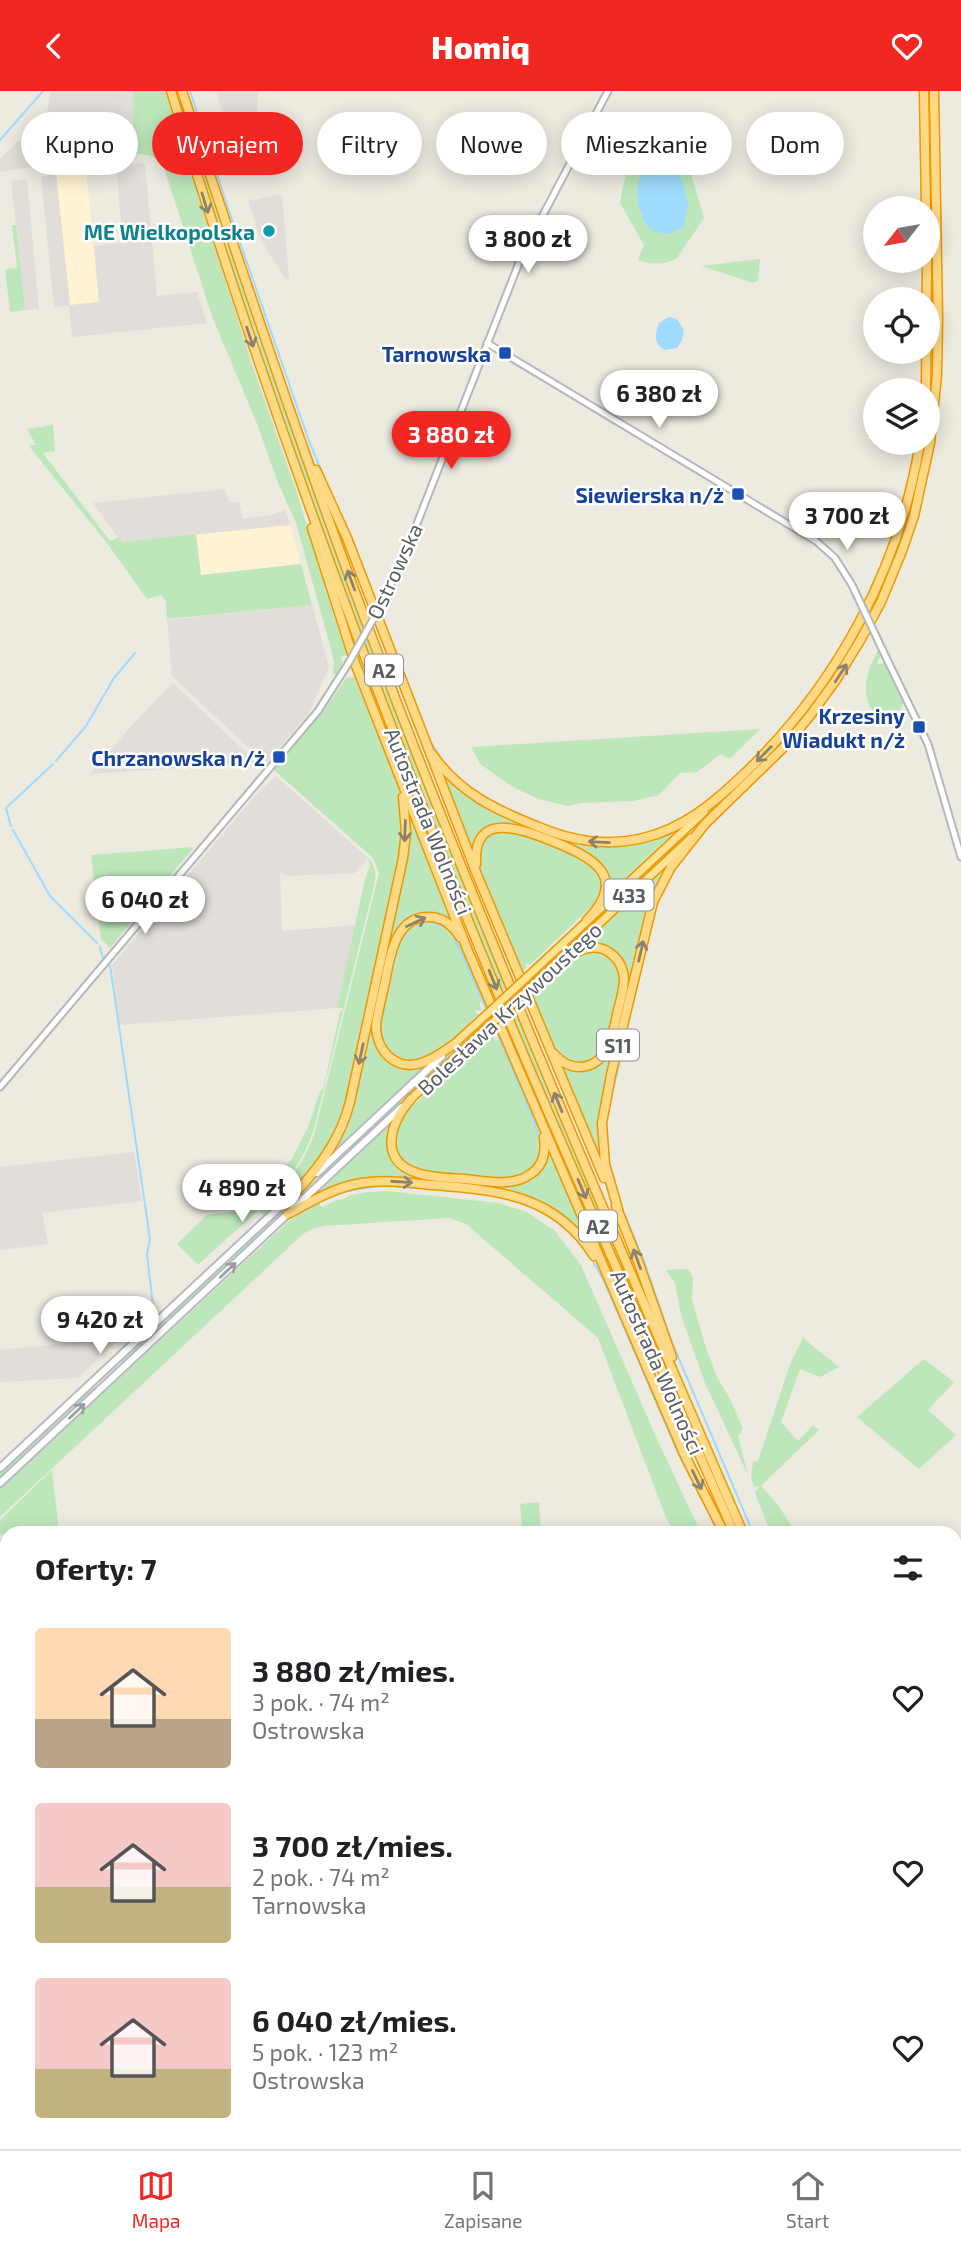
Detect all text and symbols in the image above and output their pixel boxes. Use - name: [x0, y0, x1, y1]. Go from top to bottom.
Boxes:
- icon: back: [35, 27, 73, 65]
- text: Homiq: [431, 27, 530, 65]
- icon: heart: [888, 27, 926, 65]
- chip: Kupno: [21, 112, 138, 175]
- chip: Wynajem: [152, 112, 303, 175]
- chip: Filtry: [317, 112, 422, 175]
- chip: Nowe: [436, 112, 547, 175]
- chip: Mieszkanie: [561, 112, 732, 175]
- chip: Dom: [746, 112, 844, 175]
- one-way arrow: [199, 192, 212, 214]
- north arrow: [863, 196, 940, 273]
- map controls: [863, 196, 940, 455]
- pin: 3 800 zł: [456, 215, 600, 275]
- place label: ME Wielkopolska: [84, 219, 255, 244]
- marker: ME Wielkopolska: [261, 223, 277, 239]
- text: 3 800 zł: [485, 224, 571, 252]
- button: locate: [863, 287, 940, 364]
- one-way arrow: [245, 326, 257, 348]
- place label: Tarnowska: [382, 341, 491, 366]
- marker: Tarnowska: [497, 345, 513, 361]
- pin: 6 380 zł: [587, 371, 731, 430]
- button: layers: [863, 378, 940, 455]
- text: 6 380 zł: [616, 379, 702, 407]
- pin: 3 880 zł: [379, 411, 523, 471]
- text: 3 880 zł: [408, 420, 494, 448]
- place label: Siewierska n/ż: [576, 482, 724, 507]
- marker: Siewierska n/ż: [730, 486, 746, 502]
- pin: 3 700 zł: [775, 493, 919, 552]
- text: 3 700 zł: [805, 501, 889, 529]
- street label: Ostrowska: [361, 519, 427, 623]
- one-way arrow: [344, 570, 356, 592]
- road number: A2: [365, 655, 403, 685]
- one-way arrow: [834, 663, 848, 683]
- place label: Krzesiny Wiadukt n/ż: [782, 703, 905, 752]
- marker: Krzesiny Wiadukt n/ż: [911, 719, 927, 735]
- street label: Autostrada Wolności: [380, 724, 478, 918]
- place label: Chrzanowska n/ż: [91, 745, 265, 770]
- one-way arrow: [756, 745, 773, 762]
- marker: Chrzanowska n/ż: [271, 749, 287, 765]
- one-way arrow: [399, 819, 412, 842]
- one-way arrow: [587, 836, 610, 849]
- pin: 6 040 zł: [73, 877, 217, 936]
- road number: 433: [604, 880, 654, 911]
- text: 6 040 zł: [101, 885, 189, 913]
- one-way arrow: [405, 915, 426, 928]
- street label: Bolesława Krzywoustego: [412, 916, 606, 1100]
- one-way arrow: [634, 940, 648, 963]
- one-way arrow: [487, 969, 500, 990]
- road number: S11: [597, 1029, 639, 1061]
- one-way arrow: [353, 1042, 367, 1065]
- one-way arrow: [550, 1092, 563, 1114]
- pin: 4 890 zł: [170, 1165, 314, 1224]
- text: 4 890 zł: [198, 1173, 286, 1201]
- one-way arrow: [390, 1176, 412, 1189]
- one-way arrow: [576, 1178, 589, 1200]
- road number: A2: [579, 1211, 617, 1241]
- one-way arrow: [630, 1248, 643, 1270]
- one-way arrow: [219, 1262, 237, 1278]
- street label: Autostrada Wolności: [606, 1266, 710, 1458]
- pin: 9 420 zł: [28, 1297, 172, 1356]
- text: 9 420 zł: [57, 1305, 143, 1333]
- one-way arrow: [68, 1403, 86, 1419]
- one-way arrow: [690, 1469, 704, 1490]
- icon: filters: [889, 1549, 927, 1587]
- text: Oferty: 7: [35, 1550, 157, 1586]
- text: 3 880 zł/mies.: [252, 1652, 455, 1688]
- icon: home: [91, 1656, 175, 1740]
- icon: heart: [889, 1679, 927, 1717]
- text: 3 pok. · 74 m²: [252, 1688, 390, 1716]
- text: Ostrowska: [252, 1716, 365, 1744]
- text: 3 700 zł/mies.: [252, 1827, 453, 1863]
- icon: home: [91, 1831, 175, 1915]
- icon: heart: [889, 1854, 927, 1892]
- text: 2 pok. · 74 m²: [252, 1863, 390, 1891]
- text: Tarnowska: [252, 1891, 366, 1919]
- text: 6 040 zł/mies.: [252, 2002, 457, 2038]
- icon: home: [91, 2006, 175, 2090]
- icon: heart: [889, 2029, 927, 2067]
- text: 5 pok. · 123 m²: [252, 2038, 398, 2066]
- text: Ostrowska: [252, 2066, 365, 2094]
- tab: Mapa: [132, 2167, 180, 2232]
- tab: Zapisane: [444, 2167, 522, 2232]
- tab: Start: [786, 2167, 829, 2232]

